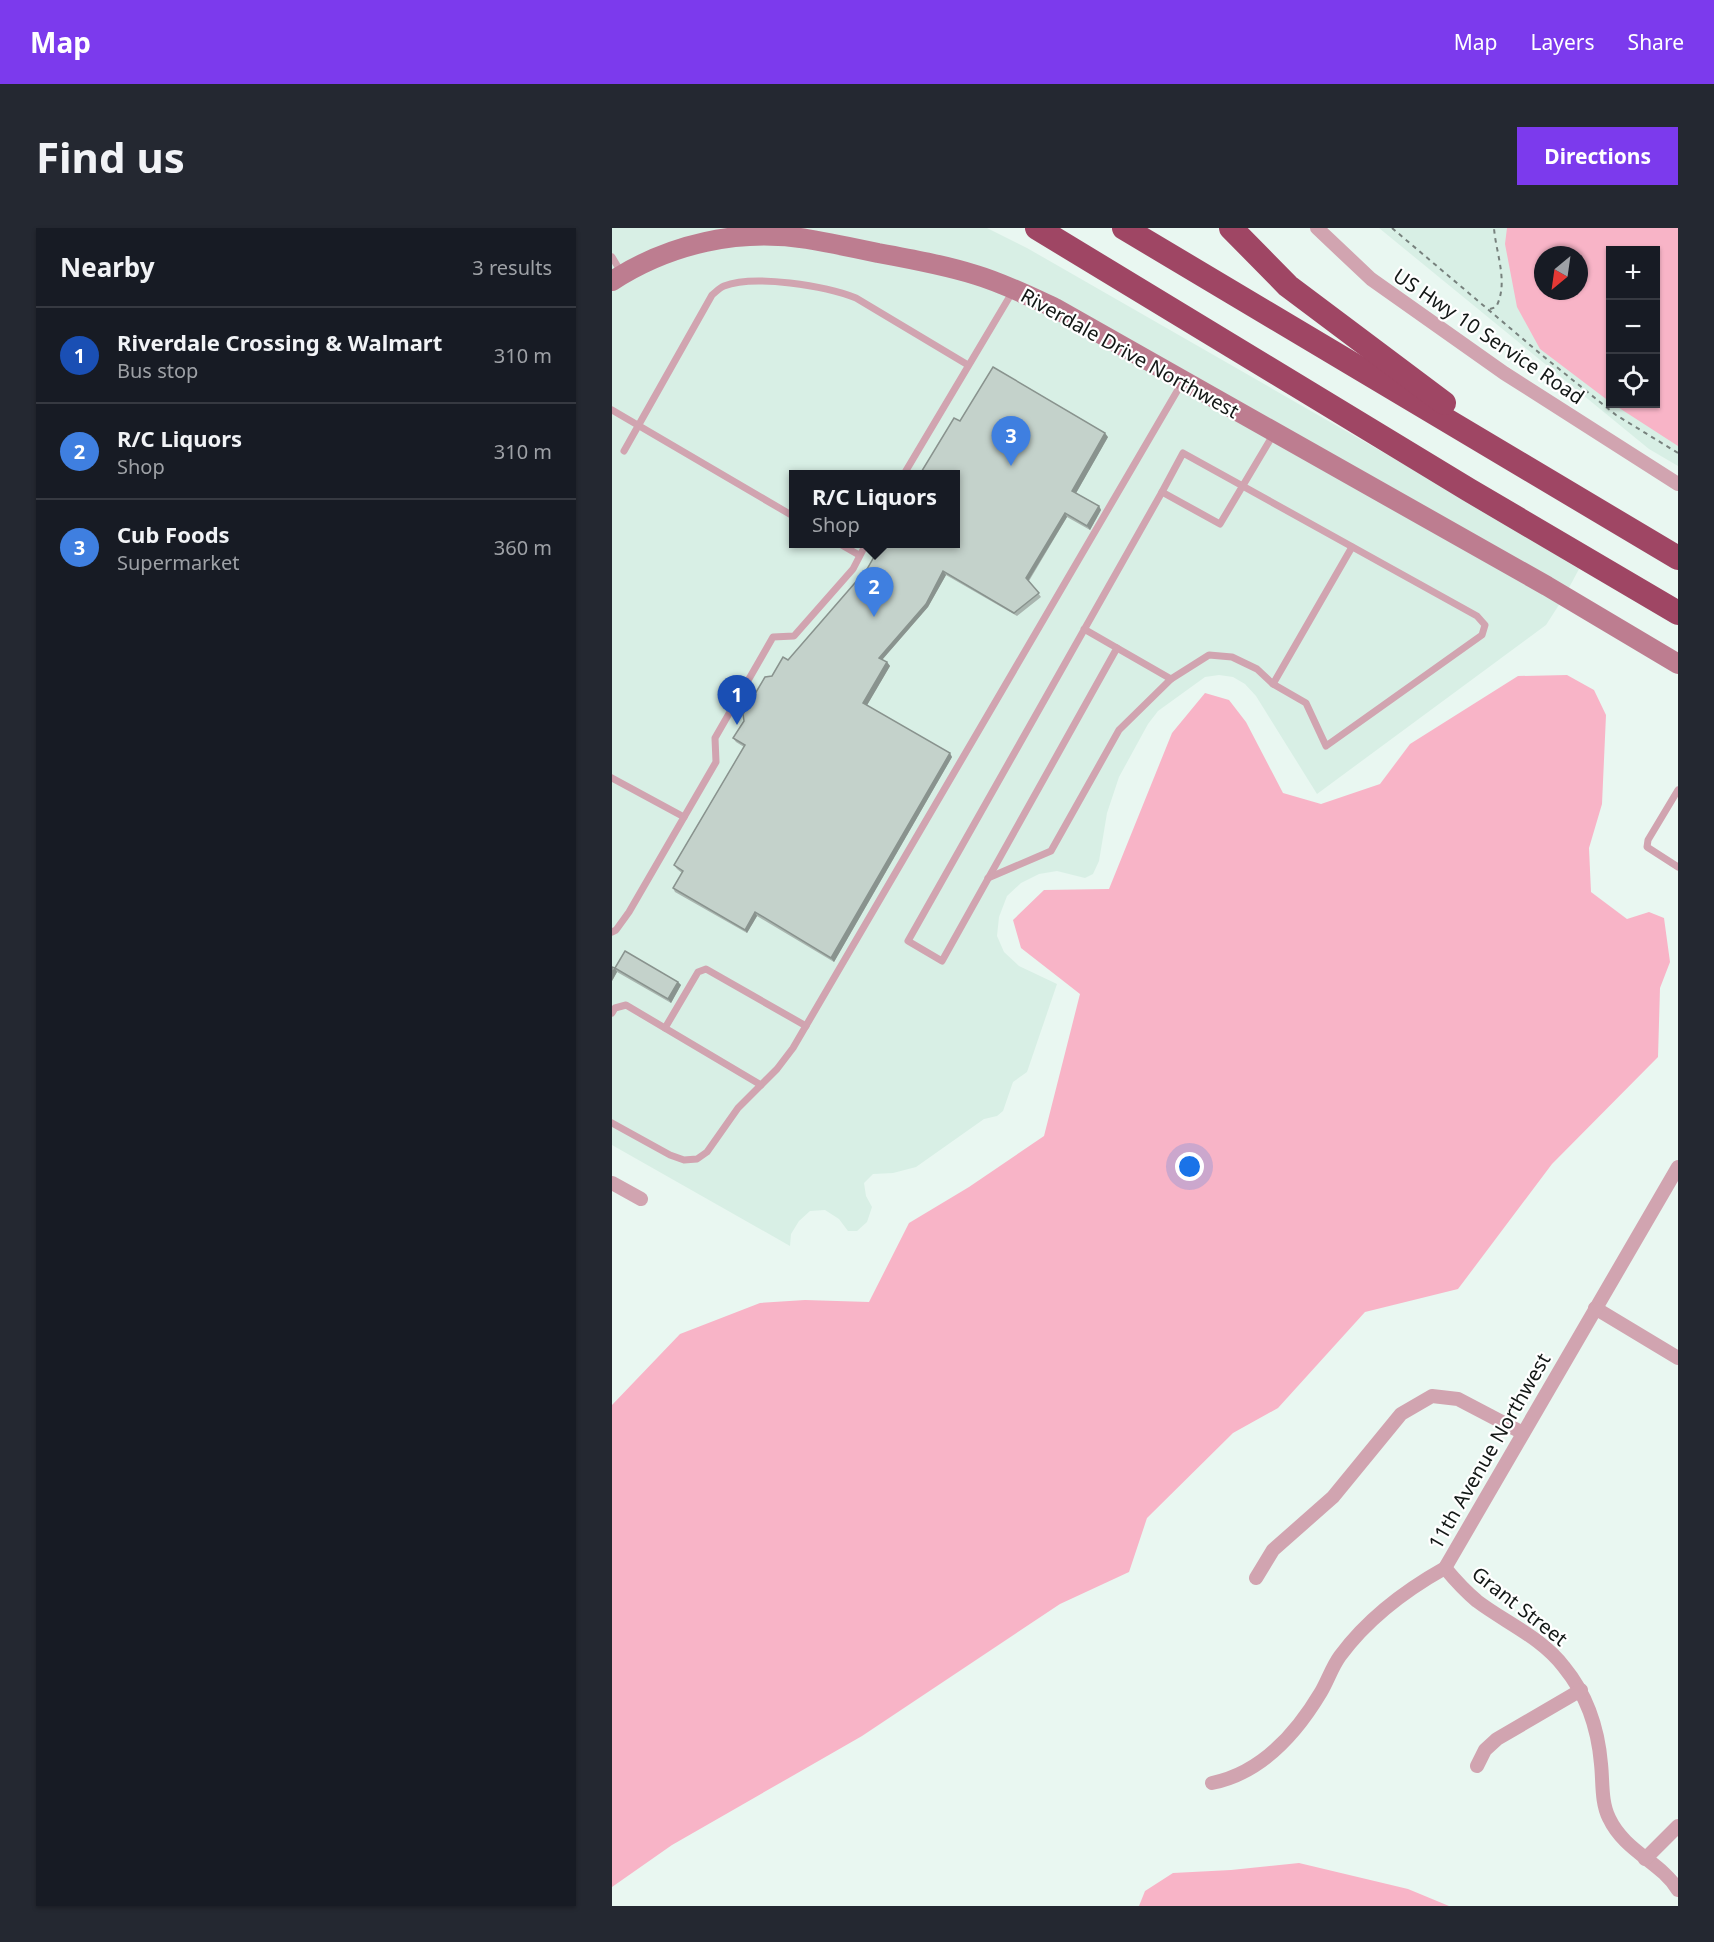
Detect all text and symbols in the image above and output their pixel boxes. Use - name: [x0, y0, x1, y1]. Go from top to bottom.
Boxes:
- text: Map: [30, 23, 91, 61]
- text: Map: [1454, 28, 1498, 56]
- text: Layers: [1531, 28, 1595, 56]
- text: Share: [1628, 28, 1684, 56]
- button: Directions: [1517, 127, 1678, 185]
- text: Find us: [36, 128, 185, 185]
- north arrow: [1534, 246, 1588, 300]
- map controls: [1606, 246, 1660, 408]
- button: +: [1606, 246, 1660, 300]
- text: Nearby: [60, 249, 155, 285]
- text: 3 results: [472, 254, 552, 281]
- street label: US Hwy 10 Service Road: [1388, 262, 1590, 410]
- street label: Riverdale Drive Northwest: [1016, 282, 1244, 424]
- button: −: [1606, 300, 1660, 354]
- text: Riverdale Crossing & Walmart: [117, 327, 442, 357]
- text: 1: [74, 342, 85, 369]
- text: 310 m: [494, 342, 552, 369]
- button: locate: [1606, 354, 1660, 408]
- text: Bus stop: [117, 357, 198, 384]
- pin: 3: [992, 416, 1030, 466]
- text: R/C Liquors: [117, 423, 242, 453]
- text: 2: [74, 438, 85, 465]
- text: 310 m: [494, 438, 552, 465]
- text: Shop: [117, 453, 165, 480]
- popup: [789, 470, 960, 548]
- text: R/C Liquors: [812, 481, 937, 511]
- text: Shop: [812, 511, 860, 538]
- text: Cub Foods: [117, 519, 230, 549]
- text: 3: [74, 534, 85, 561]
- text: 360 m: [494, 534, 552, 561]
- text: Supermarket: [117, 549, 240, 576]
- pin: 2: [854, 568, 894, 617]
- pin: 1: [718, 676, 756, 725]
- your location: [1175, 1152, 1204, 1181]
- street label: 11th Avenue Northwest: [1422, 1348, 1556, 1554]
- street label: Grant Street: [1467, 1560, 1573, 1652]

